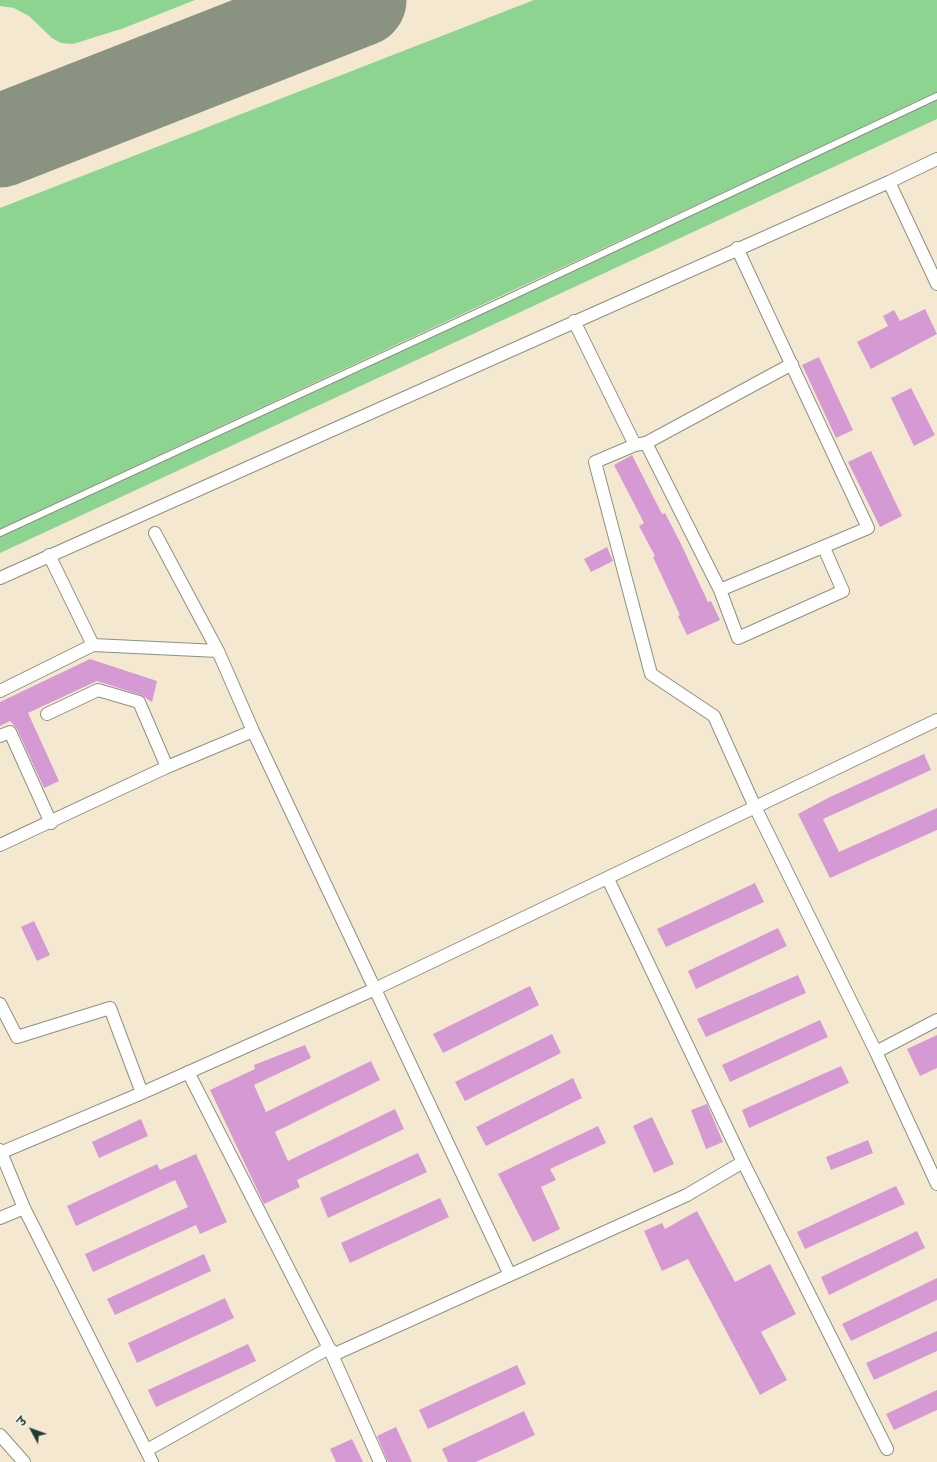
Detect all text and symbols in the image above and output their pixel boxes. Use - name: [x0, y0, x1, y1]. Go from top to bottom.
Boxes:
- north arrow: [12, 1410, 52, 1450]
- text: उ: [14, 1414, 31, 1429]

